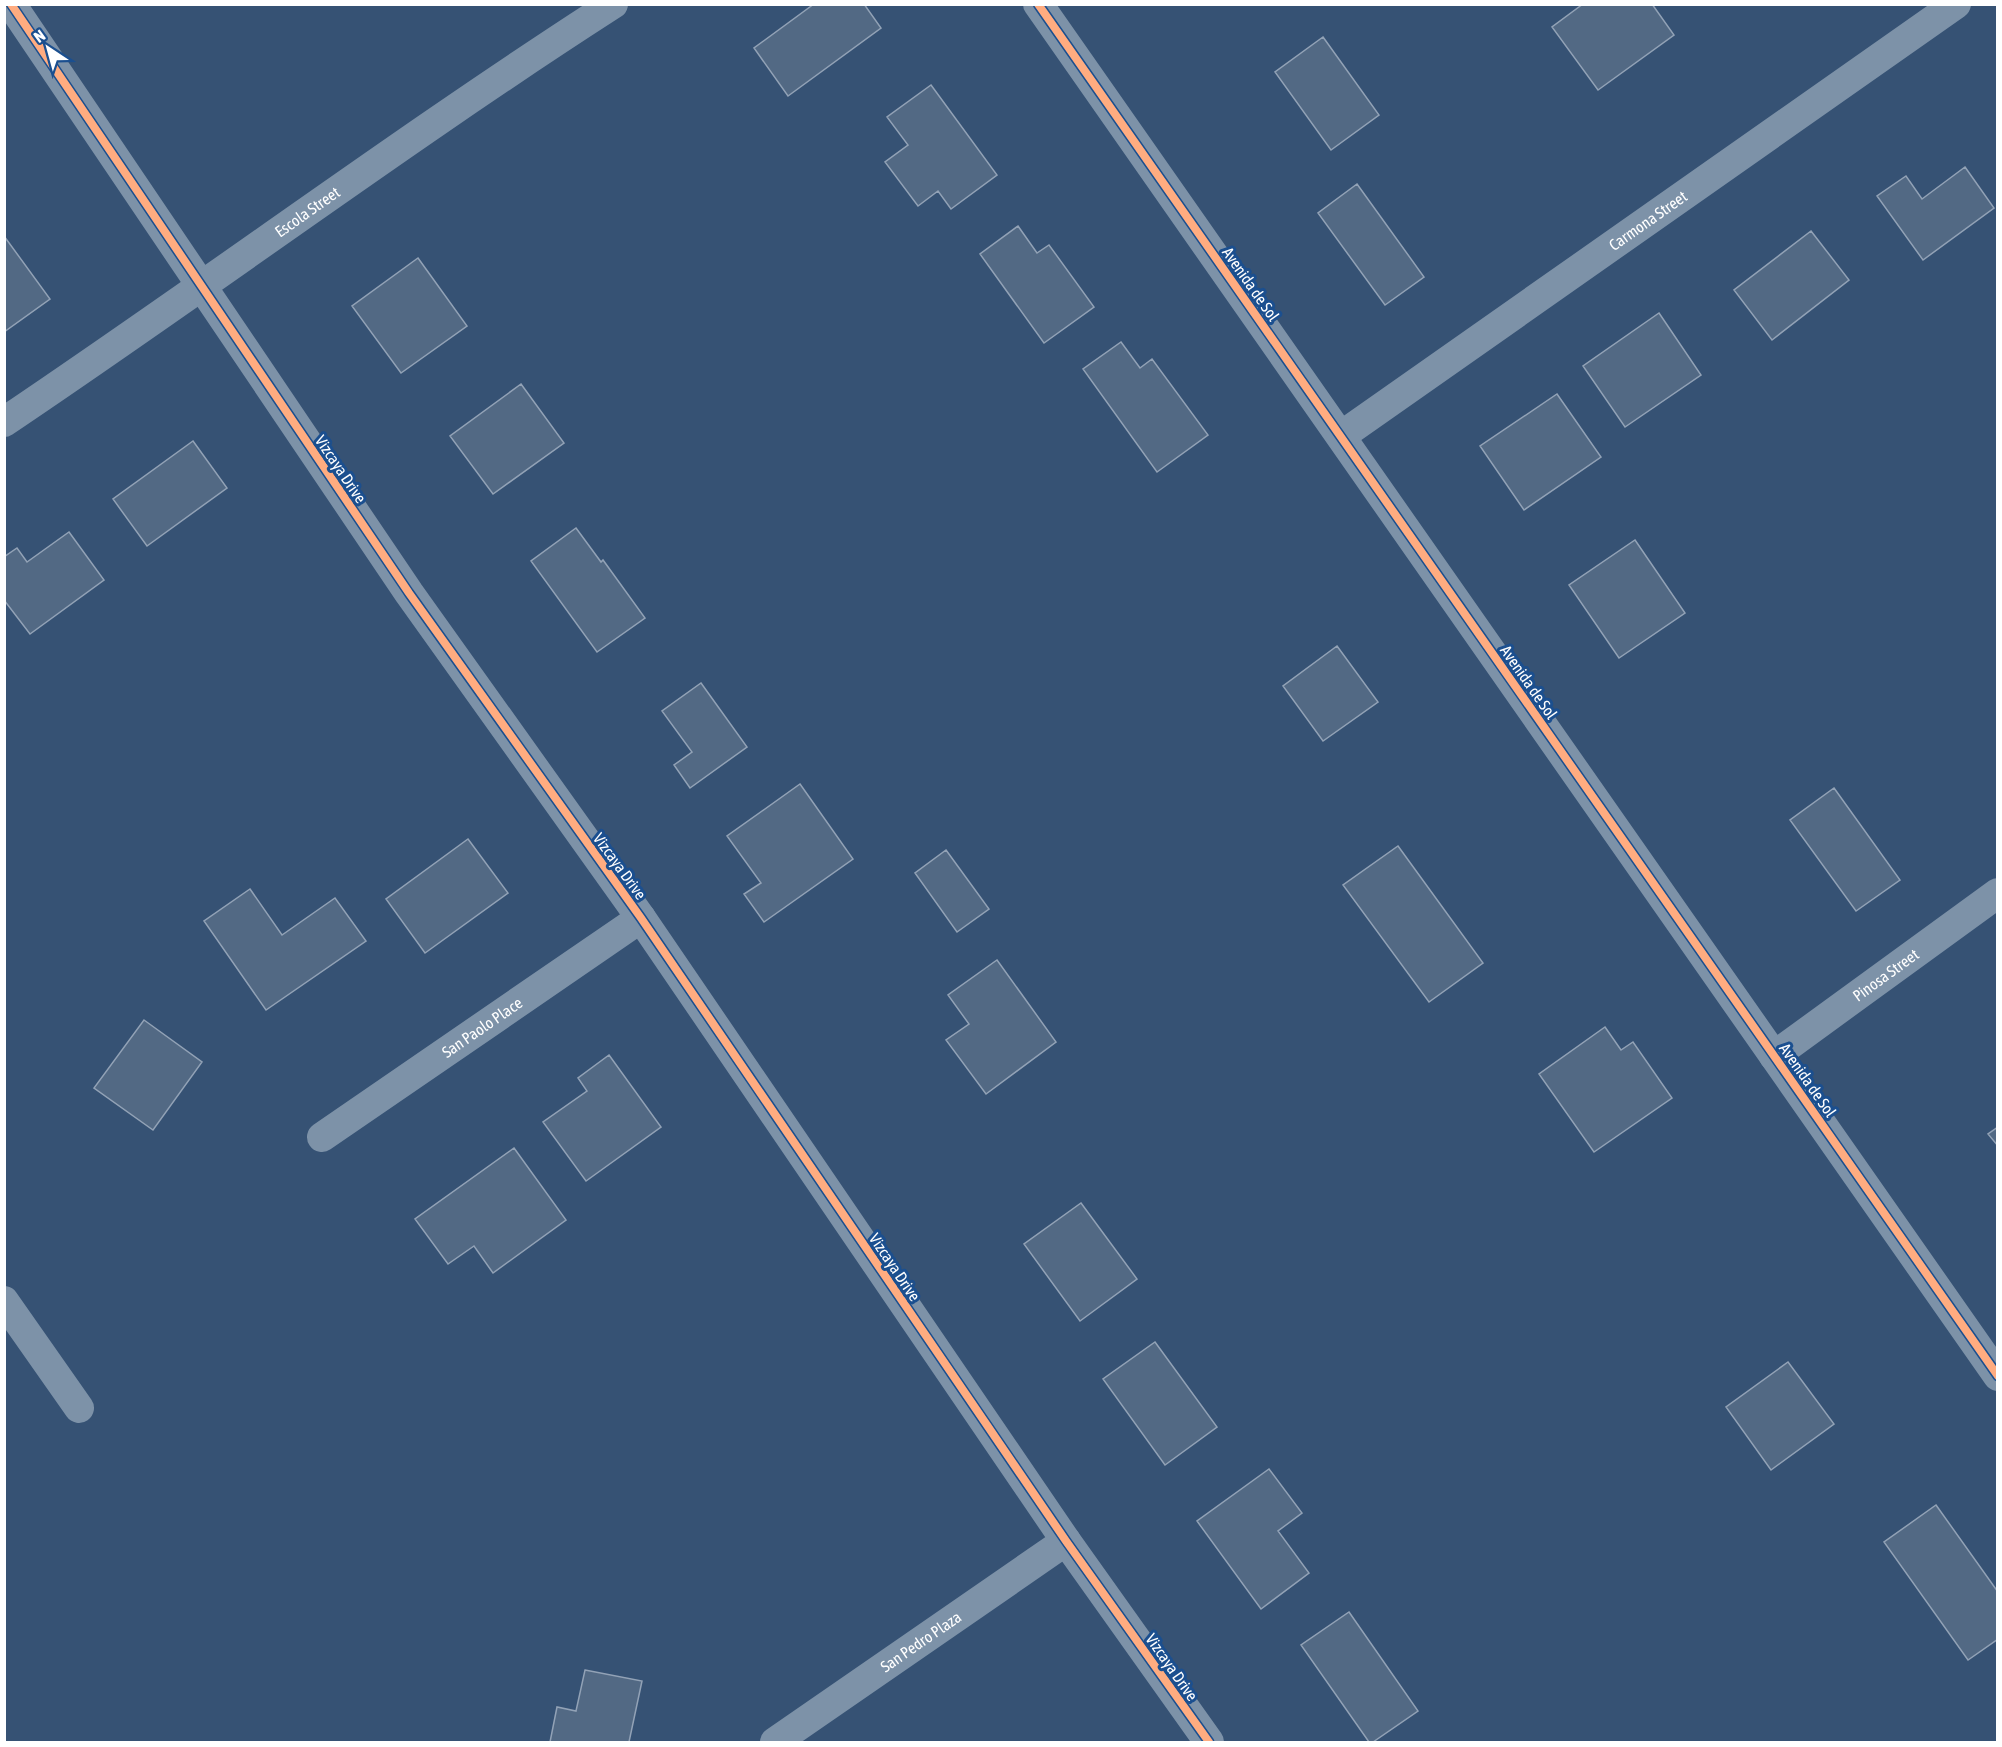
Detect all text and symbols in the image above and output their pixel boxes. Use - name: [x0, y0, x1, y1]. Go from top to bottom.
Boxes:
- north arrow: [18, 18, 78, 78]
- text: N: [30, 26, 48, 46]
- street label: Escola Street: [271, 183, 343, 241]
- street label: Carmona Street: [1605, 187, 1691, 254]
- street label: Avenida de Sol: [1219, 244, 1283, 325]
- street label: Vizcaya Drive: [311, 432, 370, 507]
- street label: Avenida de Sol: [1497, 642, 1561, 723]
- street label: Vizcaya Drive: [589, 829, 650, 903]
- street label: Pinosa Street: [1849, 945, 1922, 1005]
- street label: San Paolo Place: [438, 993, 525, 1061]
- street label: Avenida de Sol: [1776, 1040, 1840, 1121]
- street label: Vizcaya Drive: [865, 1230, 924, 1305]
- street label: San Pedro Plaza: [877, 1607, 964, 1675]
- street label: Vizcaya Drive: [1142, 1630, 1202, 1705]

